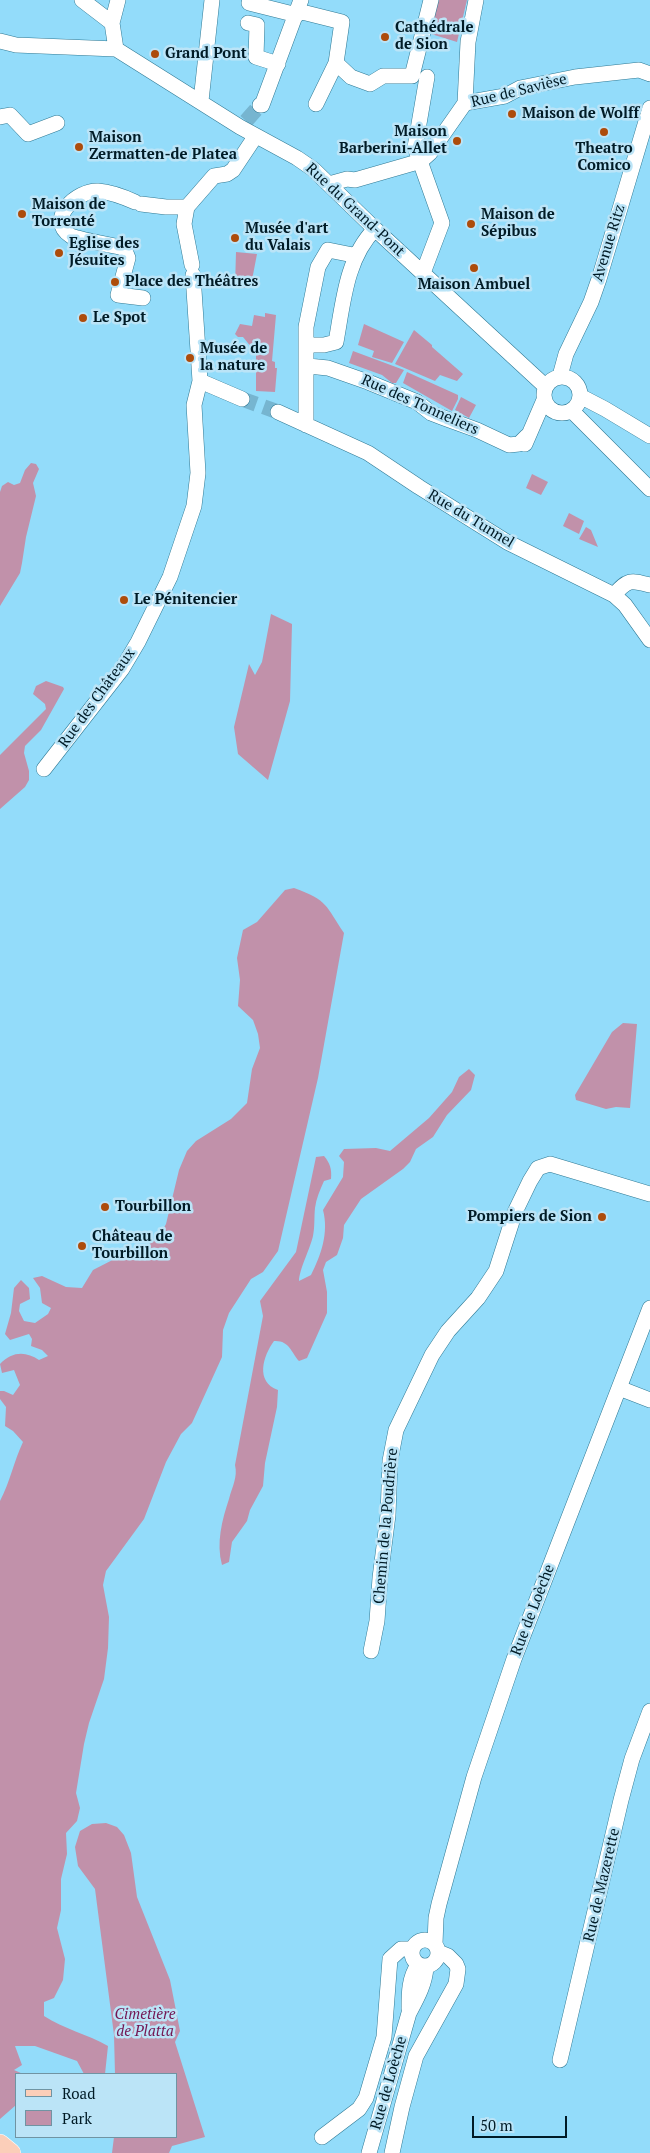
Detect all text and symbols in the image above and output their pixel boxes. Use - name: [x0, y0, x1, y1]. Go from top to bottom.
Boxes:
- place label: Cathédrale de Sion: [395, 19, 474, 54]
- marker: Cathédrale de Sion: [379, 31, 391, 43]
- place label: Grand Pont: [165, 45, 247, 63]
- marker: Grand Pont: [149, 48, 161, 60]
- street label: Rue de Savièse: [469, 70, 569, 112]
- place label: Maison de Wolff: [522, 105, 639, 123]
- marker: Maison de Wolff: [506, 108, 518, 120]
- place label: Maison Barberini-Allet: [339, 123, 447, 158]
- marker: Theatro Comico: [598, 126, 610, 138]
- place label: Maison Zermatten-de Platea: [89, 129, 237, 164]
- marker: Maison Barberini-Allet: [451, 135, 463, 147]
- place label: Theatro Comico: [575, 140, 633, 175]
- marker: Maison Zermatten-de Platea: [73, 141, 85, 153]
- street label: Rue du Grand-Pont: [302, 160, 408, 260]
- place label: Maison de Torrenté: [32, 196, 106, 231]
- street label: Avenue Ritz: [589, 202, 629, 284]
- place label: Maison de Sépibus: [481, 206, 555, 241]
- marker: Maison de Torrenté: [16, 208, 28, 220]
- marker: Maison de Sépibus: [465, 218, 477, 230]
- place label: Musée d'art du Valais: [245, 220, 328, 255]
- marker: Musée d'art du Valais: [229, 232, 241, 244]
- place label: Eglise des Jésuites: [69, 235, 139, 270]
- marker: Eglise des Jésuites: [53, 247, 65, 259]
- marker: Maison Ambuel: [468, 262, 480, 274]
- place label: Place des Théâtres: [125, 273, 258, 291]
- marker: Place des Théâtres: [109, 276, 121, 288]
- place label: Maison Ambuel: [418, 276, 530, 294]
- place label: Le Spot: [93, 309, 146, 327]
- marker: Le Spot: [77, 312, 89, 324]
- place label: Musée de la nature: [200, 340, 267, 375]
- marker: Musée de la nature: [184, 352, 196, 364]
- street label: Rue des Tonneliers: [359, 371, 481, 439]
- street label: Rue du Tunnel: [425, 486, 517, 552]
- place label: Le Pénitencier: [134, 591, 237, 609]
- marker: Le Pénitencier: [118, 594, 130, 606]
- street label: Rue des Châteaux: [55, 645, 139, 751]
- place label: Tourbillon: [115, 1198, 191, 1216]
- marker: Tourbillon: [99, 1201, 111, 1213]
- place label: Pompiers de Sion: [468, 1208, 592, 1226]
- marker: Pompiers de Sion: [596, 1211, 608, 1223]
- place label: Château de Tourbillon: [92, 1228, 173, 1263]
- marker: Château de Tourbillon: [76, 1240, 88, 1252]
- street label: Chemin de la Poudrière: [370, 1447, 402, 1605]
- street label: Rue de Loèche: [507, 1562, 559, 1658]
- street label: Rue de Mazerette: [580, 1826, 624, 1944]
- park label: Cimetière de Platta: [114, 2006, 176, 2041]
- street label: Rue de Loèche: [367, 2034, 411, 2132]
- legend: [15, 2073, 178, 2138]
- text: Road: [62, 2083, 95, 2103]
- scale bar: [475, 2106, 570, 2138]
- text: Park: [62, 2108, 92, 2128]
- text: 50 m: [480, 2115, 513, 2135]

